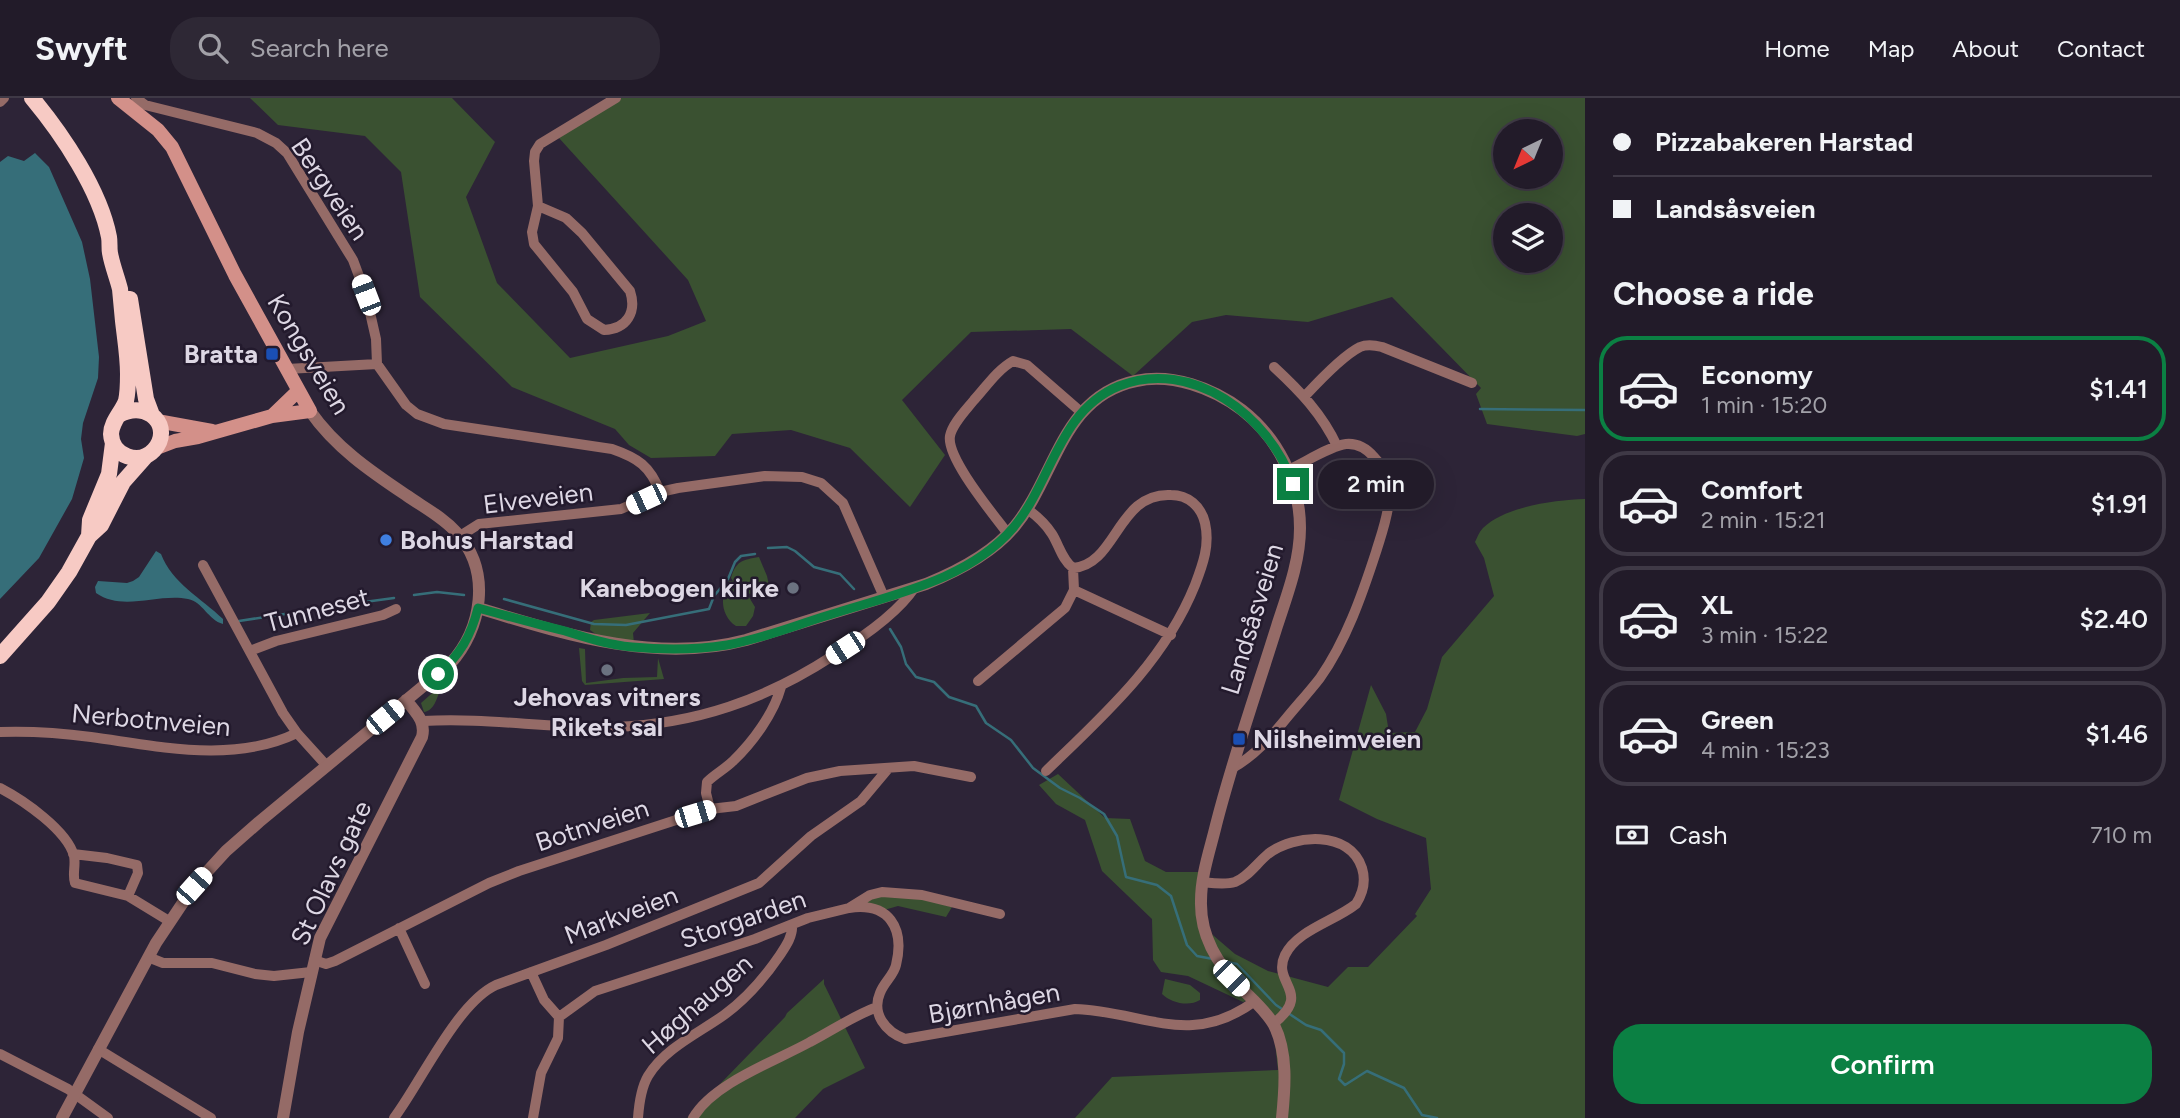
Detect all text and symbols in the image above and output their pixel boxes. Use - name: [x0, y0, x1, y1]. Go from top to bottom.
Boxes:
- search box: [170, 17, 660, 80]
- text: Swyft: [35, 29, 128, 68]
- icon: search: [194, 29, 232, 67]
- text: Search here: [250, 32, 389, 64]
- text: Home: [1764, 34, 1830, 63]
- text: Map: [1868, 34, 1914, 63]
- text: About: [1952, 34, 2019, 63]
- text: Contact: [2057, 34, 2145, 63]
- north arrow: [1493, 119, 1563, 189]
- map controls: [1493, 119, 1563, 273]
- text: Pizzabakeren Harstad: [1655, 126, 1913, 158]
- street label: Bergveien: [284, 132, 376, 246]
- text: Landsåsveien: [1655, 193, 1815, 225]
- button: layers: [1493, 203, 1563, 273]
- car: [349, 272, 384, 318]
- text: Choose a ride: [1613, 275, 1814, 313]
- street label: Kongsveien: [261, 288, 357, 420]
- place label: Bratta: [184, 338, 258, 370]
- marker: Bratta: [264, 346, 280, 362]
- icon: car: [1617, 357, 1680, 420]
- text: Economy: [1701, 359, 1813, 391]
- text: $1.41: [2089, 373, 2148, 405]
- text: 1 min · 15:20: [1701, 391, 1827, 419]
- callout: 2 min: [1318, 460, 1433, 508]
- route end: [1277, 468, 1309, 500]
- text: 2 min: [1347, 470, 1405, 498]
- icon: car: [1617, 472, 1680, 535]
- text: Comfort: [1701, 474, 1803, 506]
- street label: Elveveien: [481, 475, 595, 521]
- car: [623, 481, 670, 517]
- text: $1.91: [2091, 488, 2148, 520]
- text: 2 min · 15:21: [1701, 506, 1825, 534]
- place label: Bohus Harstad: [400, 524, 574, 556]
- marker: Bohus Harstad: [378, 532, 394, 548]
- street label: Landsåsveien: [1214, 540, 1290, 698]
- place label: Kanebogen kirke: [579, 572, 779, 604]
- marker: Kanebogen kirke: [785, 580, 801, 596]
- street label: Tunneset: [261, 581, 373, 639]
- icon: car: [1617, 587, 1680, 650]
- text: XL: [1701, 589, 1733, 621]
- text: $2.40: [2080, 603, 2148, 635]
- text: 3 min · 15:22: [1701, 621, 1828, 649]
- car: [822, 628, 869, 668]
- route start: [422, 658, 454, 690]
- marker: Jehovas vitners Rikets sal: [599, 662, 615, 678]
- place label: Jehovas vitners Rikets sal: [513, 681, 701, 743]
- car: [363, 696, 408, 738]
- street label: Nerbotnveien: [70, 697, 232, 743]
- icon: car: [1617, 702, 1680, 765]
- text: Green: [1701, 704, 1774, 736]
- text: $1.46: [2085, 718, 2148, 750]
- place label: Nilsheimveien: [1253, 723, 1421, 755]
- marker: Nilsheimveien: [1231, 731, 1247, 747]
- text: 4 min · 15:23: [1701, 736, 1830, 764]
- street label: Botnveien: [531, 792, 653, 858]
- street label: St Olavs gate: [284, 796, 378, 950]
- car: [672, 798, 719, 830]
- icon: cash: [1613, 816, 1651, 854]
- text: Cash: [1669, 819, 1728, 851]
- text: 710 m: [2090, 821, 2152, 849]
- car: [173, 863, 216, 909]
- street label: Markveien: [560, 879, 682, 951]
- street label: Storgarden: [676, 883, 810, 955]
- street label: Høghaugen: [635, 947, 759, 1061]
- car: [1209, 956, 1254, 1000]
- street label: Bjørnhågen: [926, 976, 1062, 1030]
- button: Confirm: [1613, 1024, 2152, 1104]

